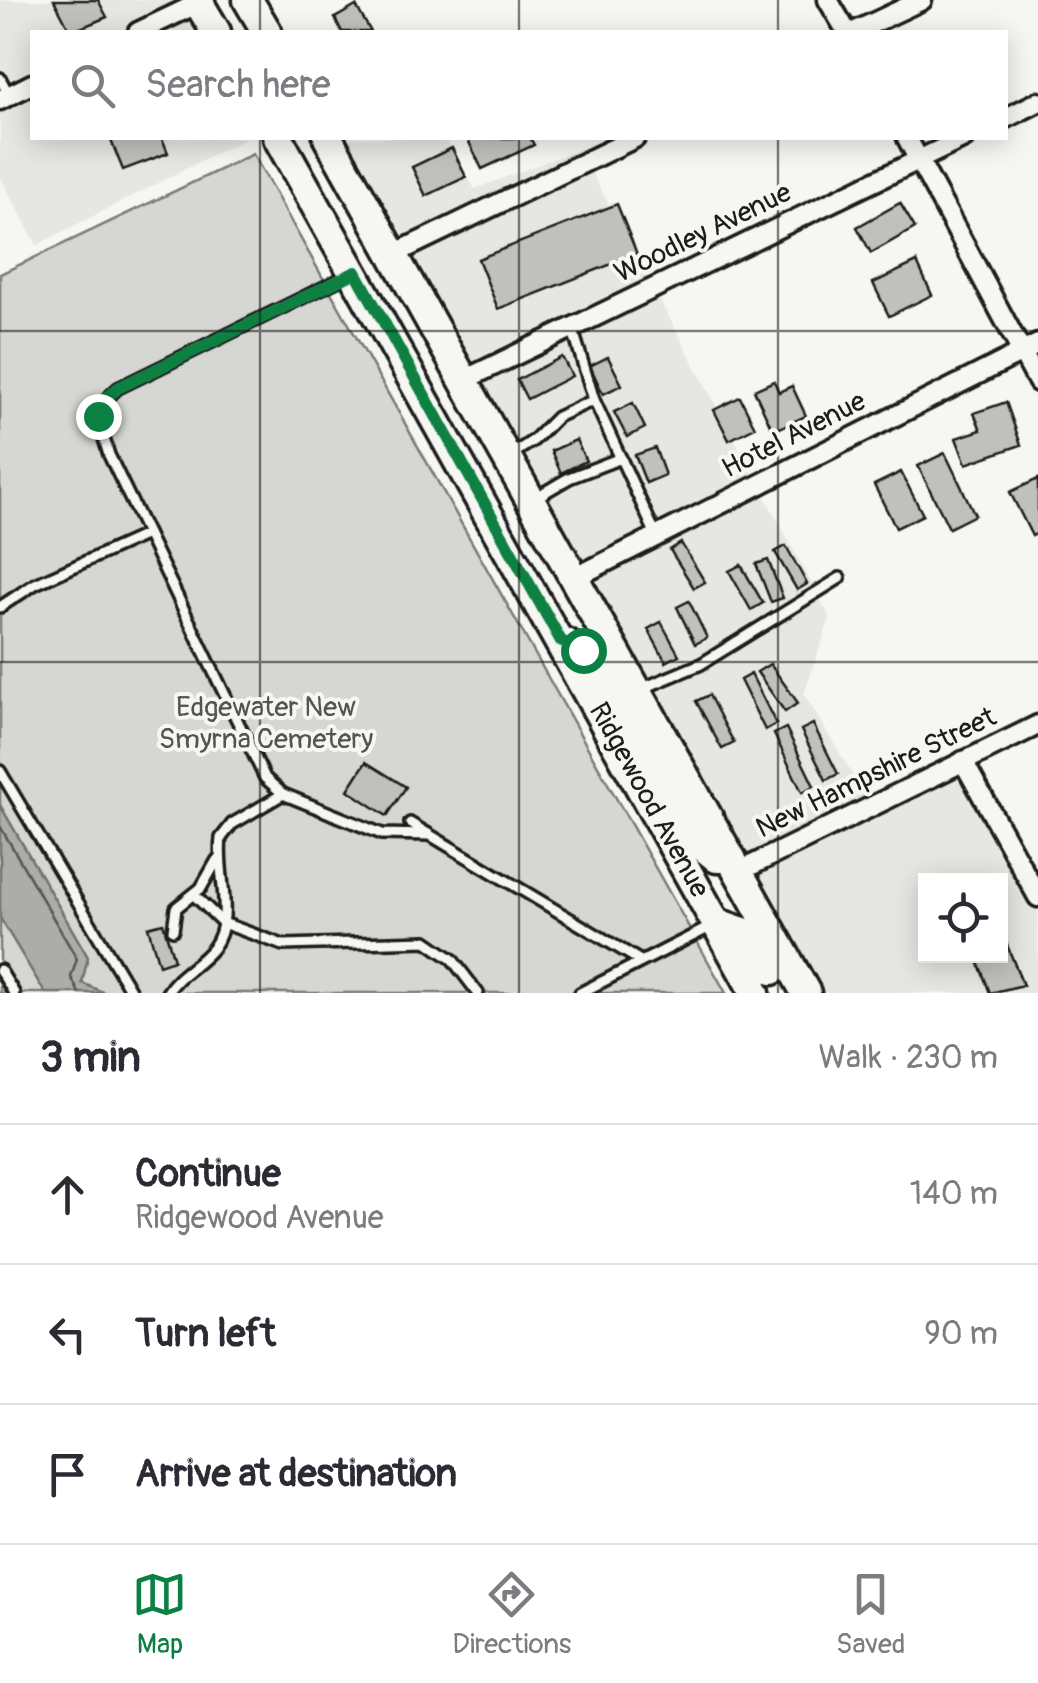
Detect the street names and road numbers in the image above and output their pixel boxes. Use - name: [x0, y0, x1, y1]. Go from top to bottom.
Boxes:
- street label: Woodley Avenue: [609, 175, 797, 291]
- street label: Hotel Avenue: [716, 384, 872, 486]
- street label: Ridgewood Avenue: [581, 696, 717, 904]
- street label: New Hampshire Street: [750, 699, 1002, 846]

